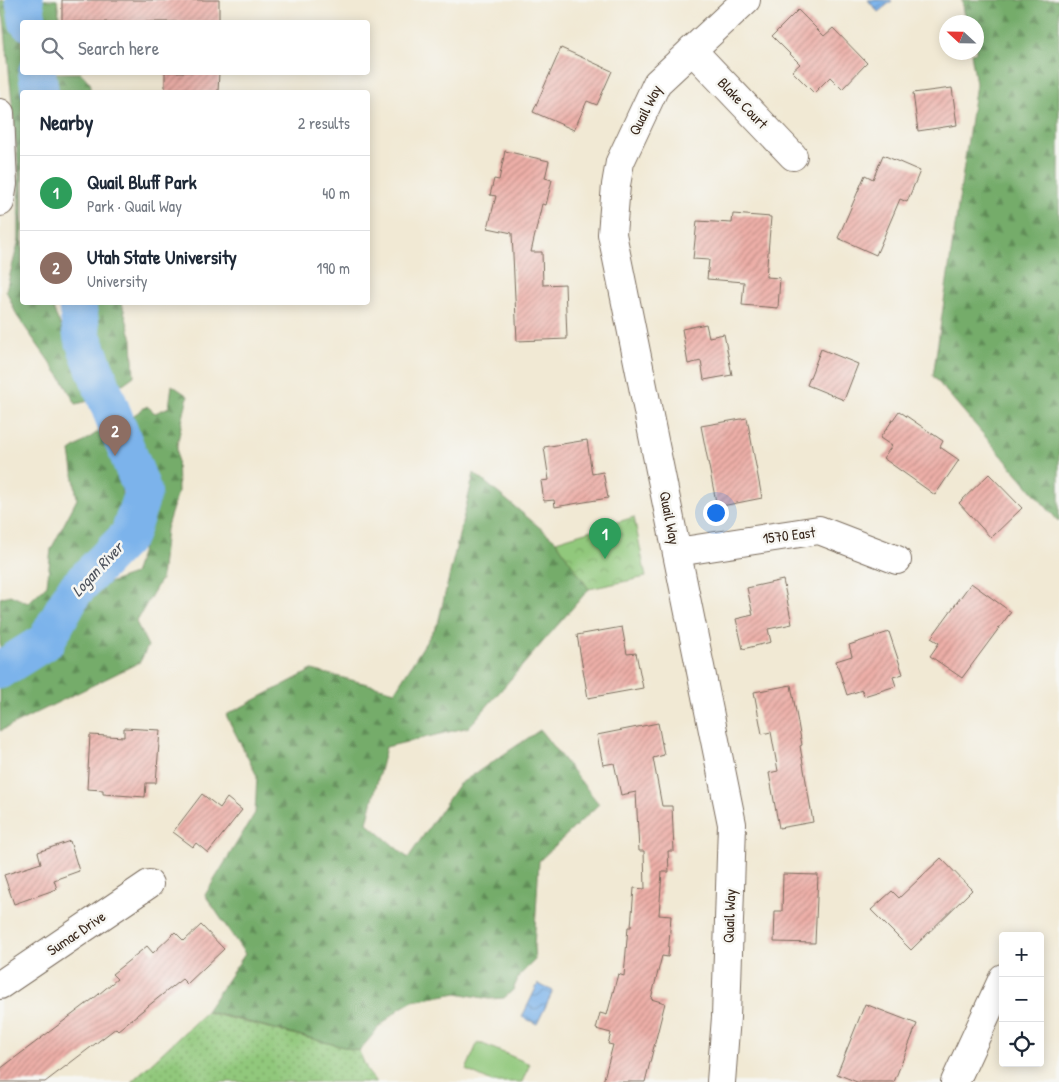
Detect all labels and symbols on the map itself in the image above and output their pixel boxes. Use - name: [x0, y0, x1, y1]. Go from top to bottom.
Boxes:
- north arrow: [939, 15, 984, 60]
- street label: Blake Court: [713, 73, 773, 134]
- street label: Quail Way: [623, 81, 667, 139]
- pin: 2: [99, 415, 131, 456]
- street label: Quail Way: [655, 490, 685, 546]
- your location: [703, 500, 729, 526]
- pin: 1: [589, 518, 621, 559]
- street label: 1570 East: [761, 521, 817, 549]
- water label: Logan River: [66, 536, 129, 601]
- street label: Quail Way: [718, 889, 740, 943]
- street label: Sumac Drive: [43, 906, 109, 960]

